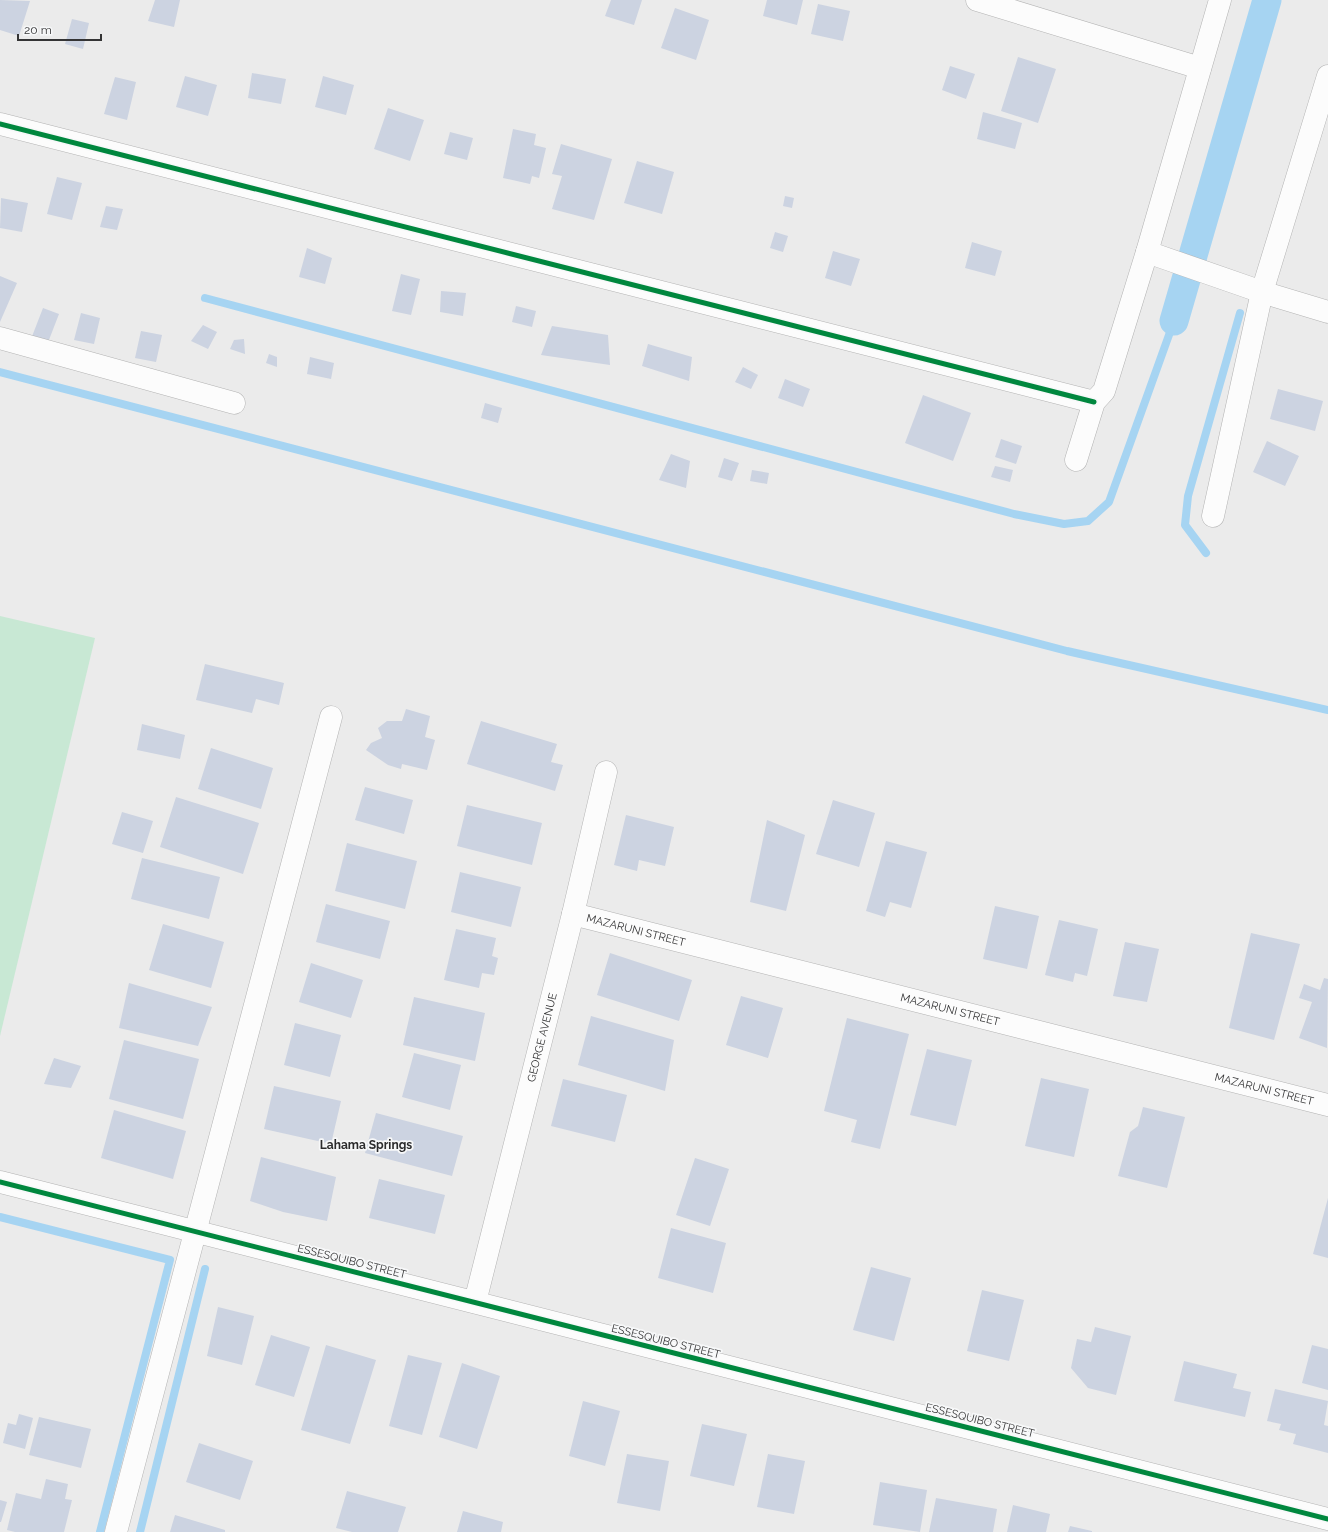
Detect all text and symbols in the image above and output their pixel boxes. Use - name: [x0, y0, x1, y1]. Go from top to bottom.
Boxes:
- scale bar: [18, 16, 101, 42]
- text: 20 m: [24, 23, 52, 37]
- street label: MAZARUNI STREET: [585, 912, 687, 949]
- street label: GEORGE AVENUE: [525, 991, 560, 1083]
- street label: MAZARUNI STREET: [899, 991, 1001, 1029]
- street label: MAZARUNI STREET: [1213, 1071, 1315, 1108]
- district label: Lahama Springs: [320, 1138, 412, 1152]
- street label: ESSESQUIBO STREET: [296, 1242, 408, 1281]
- street label: ESSESQUIBO STREET: [610, 1322, 722, 1361]
- street label: ESSESQUIBO STREET: [924, 1401, 1036, 1440]

